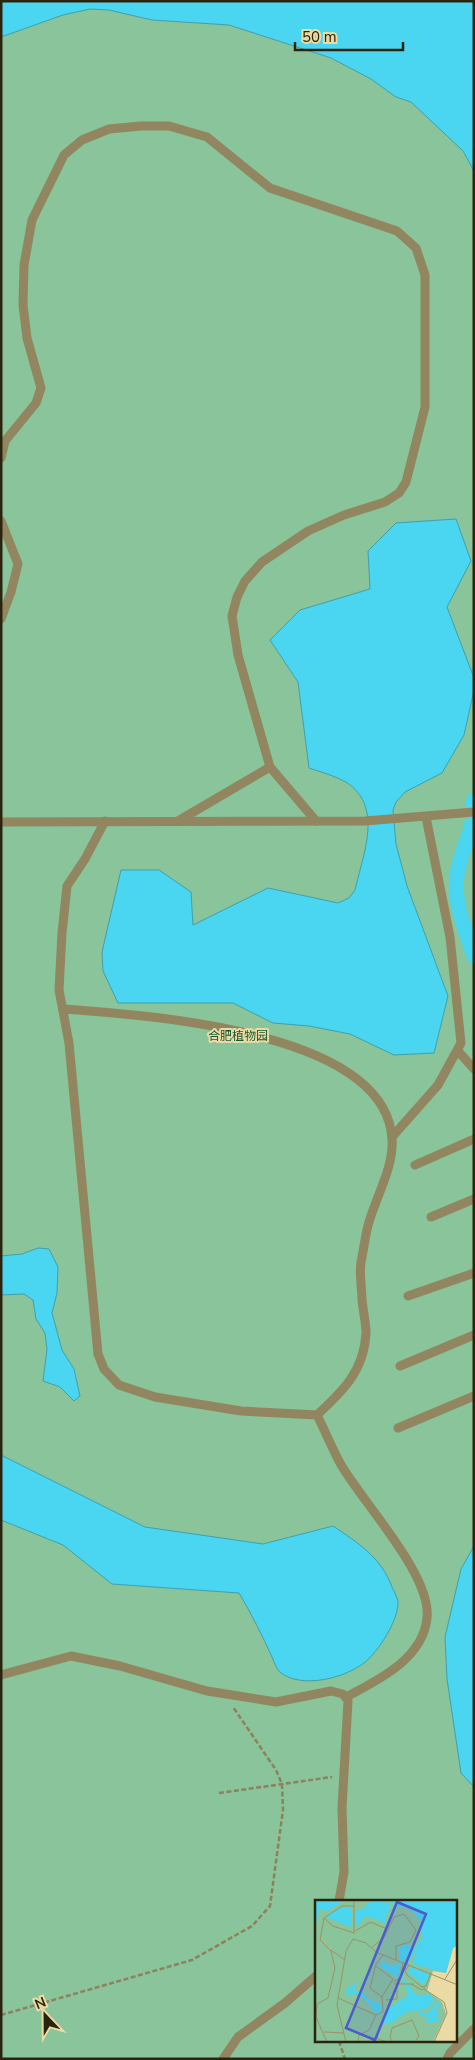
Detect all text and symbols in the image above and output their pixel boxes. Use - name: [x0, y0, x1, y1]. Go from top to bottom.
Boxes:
- scale bar: [295, 20, 402, 52]
- text: 50 m: [302, 27, 337, 47]
- park label: 合肥植物园: [208, 1028, 268, 1044]
- inset map: [315, 1900, 458, 2042]
- north arrow: [20, 1990, 70, 2040]
- text: N: [32, 1993, 49, 2014]

